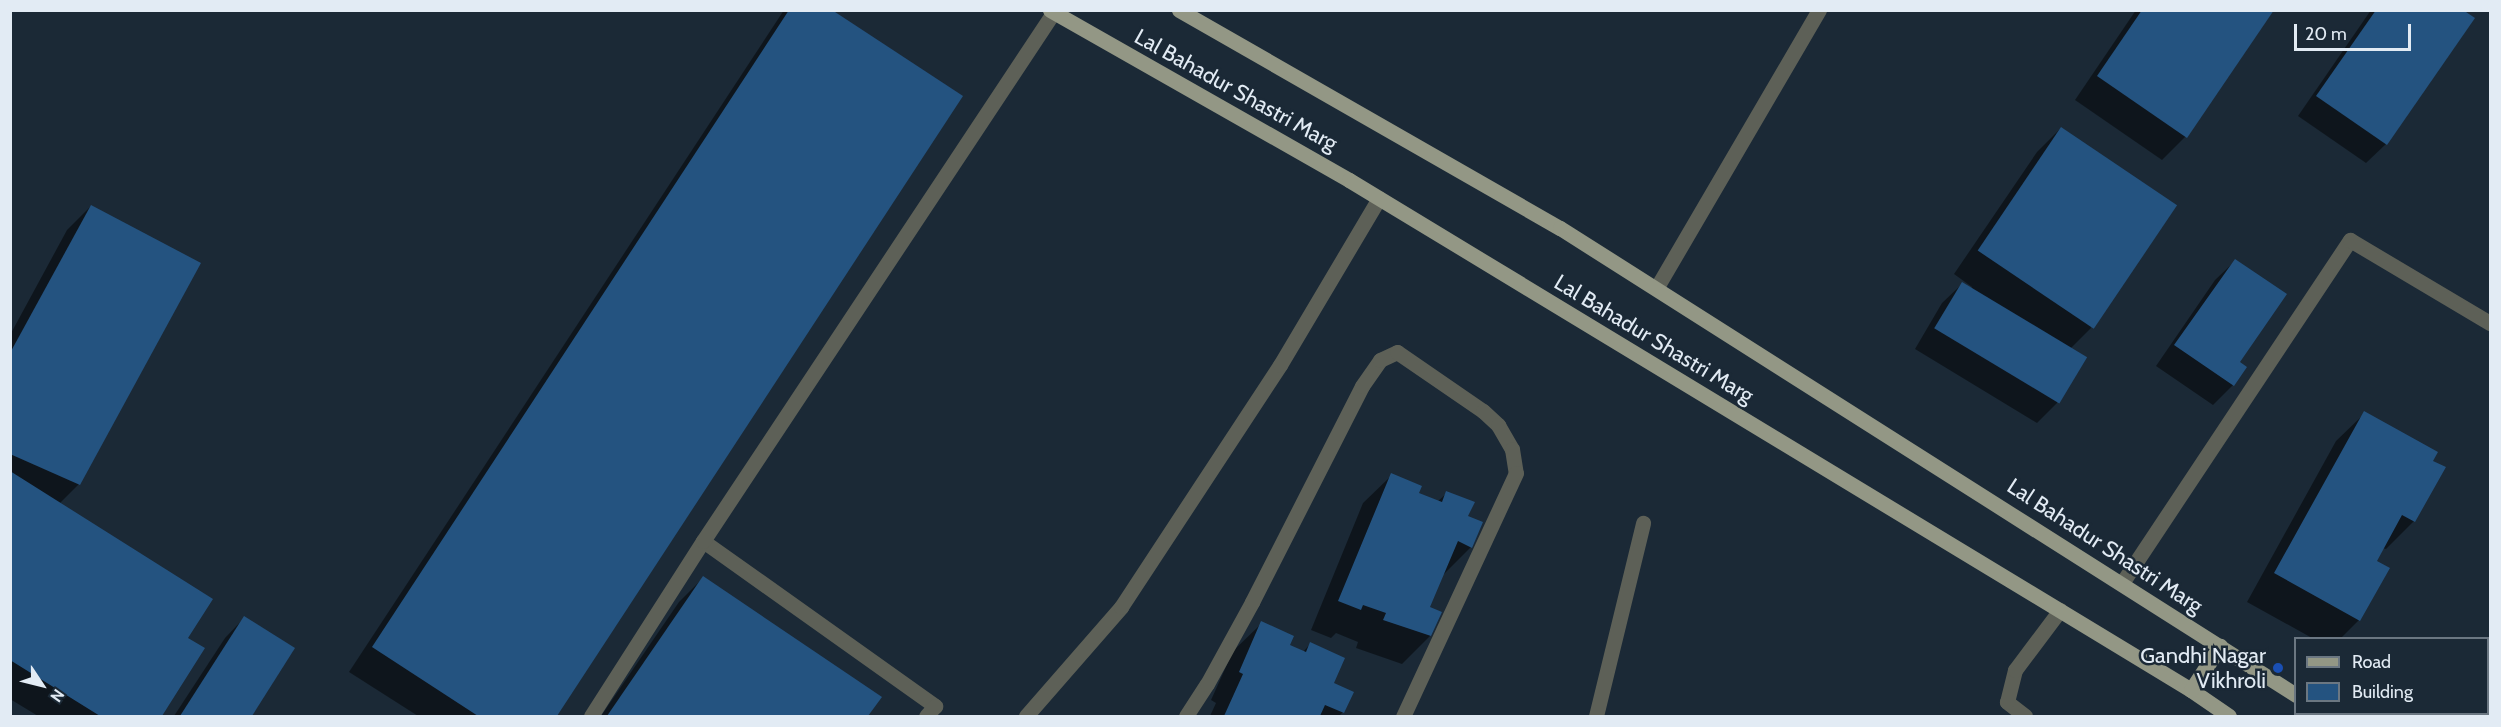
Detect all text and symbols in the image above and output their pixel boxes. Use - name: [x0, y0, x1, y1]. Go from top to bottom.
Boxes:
- scale bar: [2297, 12, 2414, 50]
- street label: Lal Bahadur Shastri Marg: [1130, 23, 1342, 157]
- text: 20 m: [2305, 23, 2347, 45]
- street label: Lal Bahadur Shastri Marg: [1550, 269, 1758, 409]
- street label: Lal Bahadur Shastri Marg: [2002, 473, 2208, 619]
- legend: [2294, 637, 2489, 715]
- place label: Gandhi Nagar Vikhroli: [2140, 642, 2266, 694]
- text: Road: [2352, 651, 2391, 673]
- north arrow: [12, 655, 72, 715]
- marker: Gandhi Nagar Vikhroli: [2271, 661, 2285, 675]
- text: Building: [2352, 681, 2413, 703]
- text: N: [46, 686, 68, 706]

